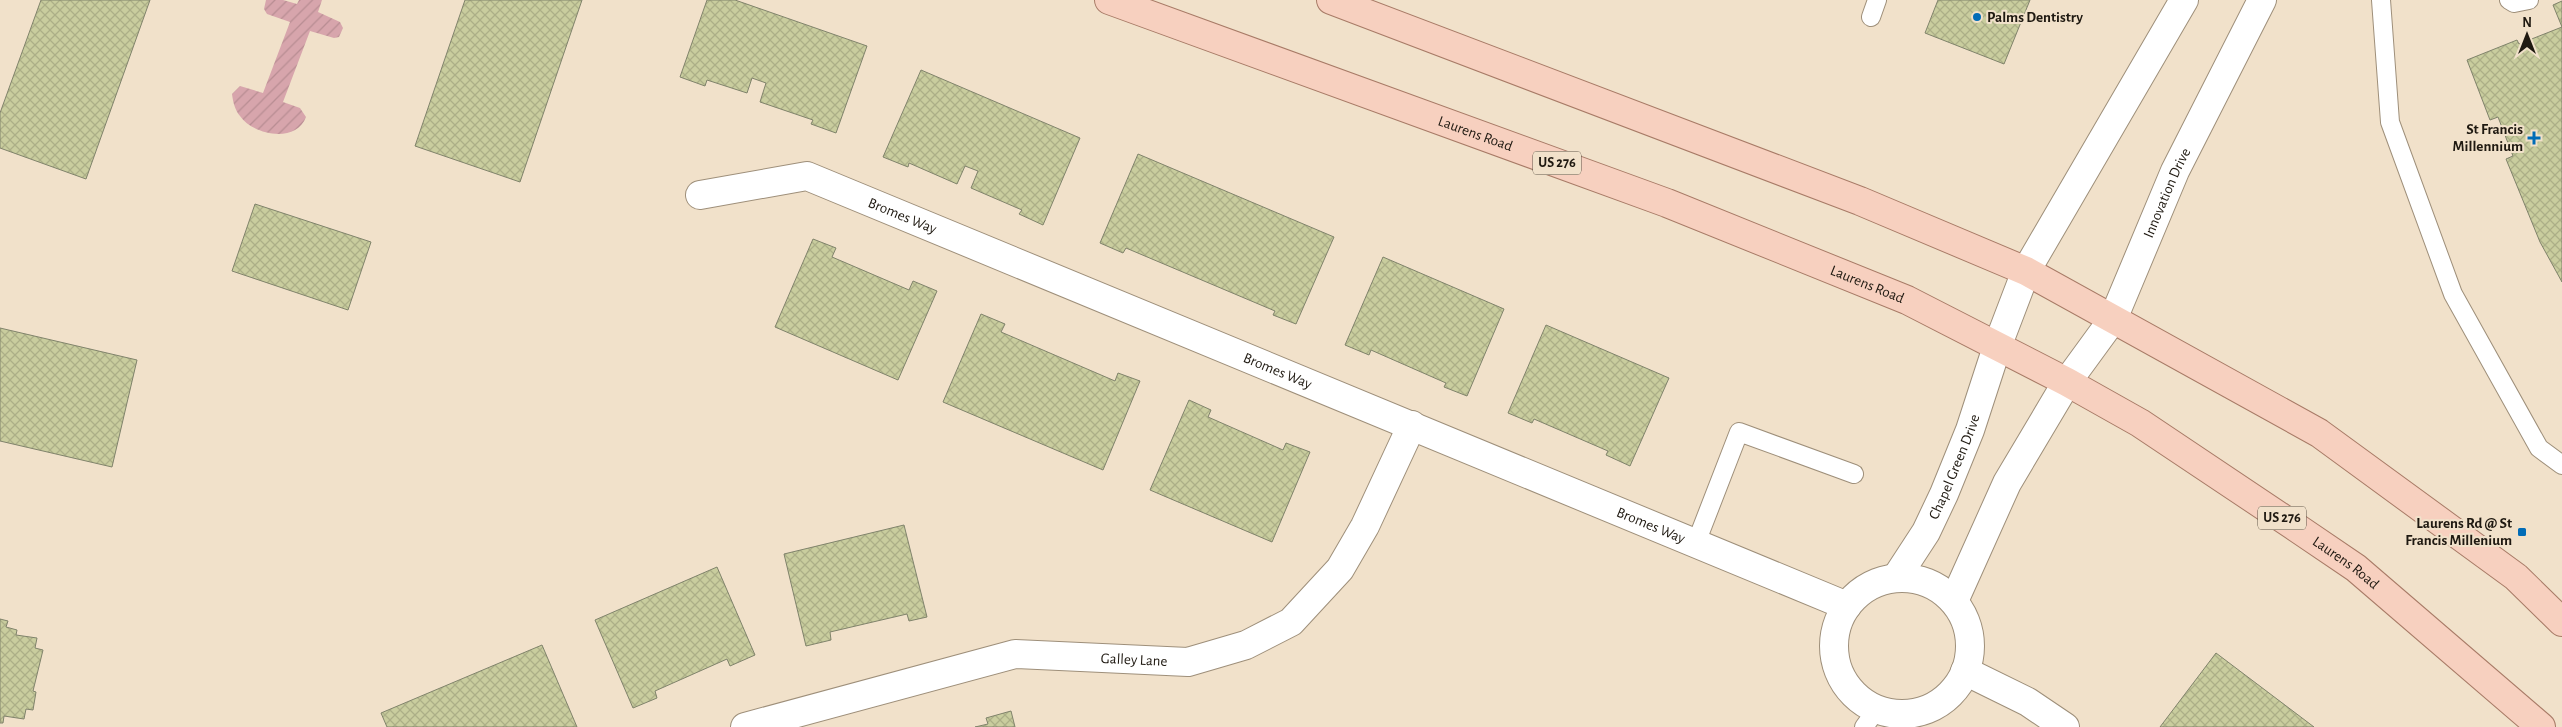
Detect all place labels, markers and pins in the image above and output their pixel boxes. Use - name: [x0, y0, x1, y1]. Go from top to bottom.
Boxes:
- place label: Palms Dentistry: [1987, 10, 2083, 25]
- marker: Palms Dentistry: [1971, 11, 1983, 23]
- place label: St Francis Millennium: [2453, 122, 2523, 154]
- marker: St Francis Millennium: [2527, 131, 2541, 145]
- place label: Laurens Rd @ St Francis Millenium: [2405, 516, 2512, 548]
- marker: Laurens Rd @ St Francis Millenium: [2516, 526, 2528, 538]

